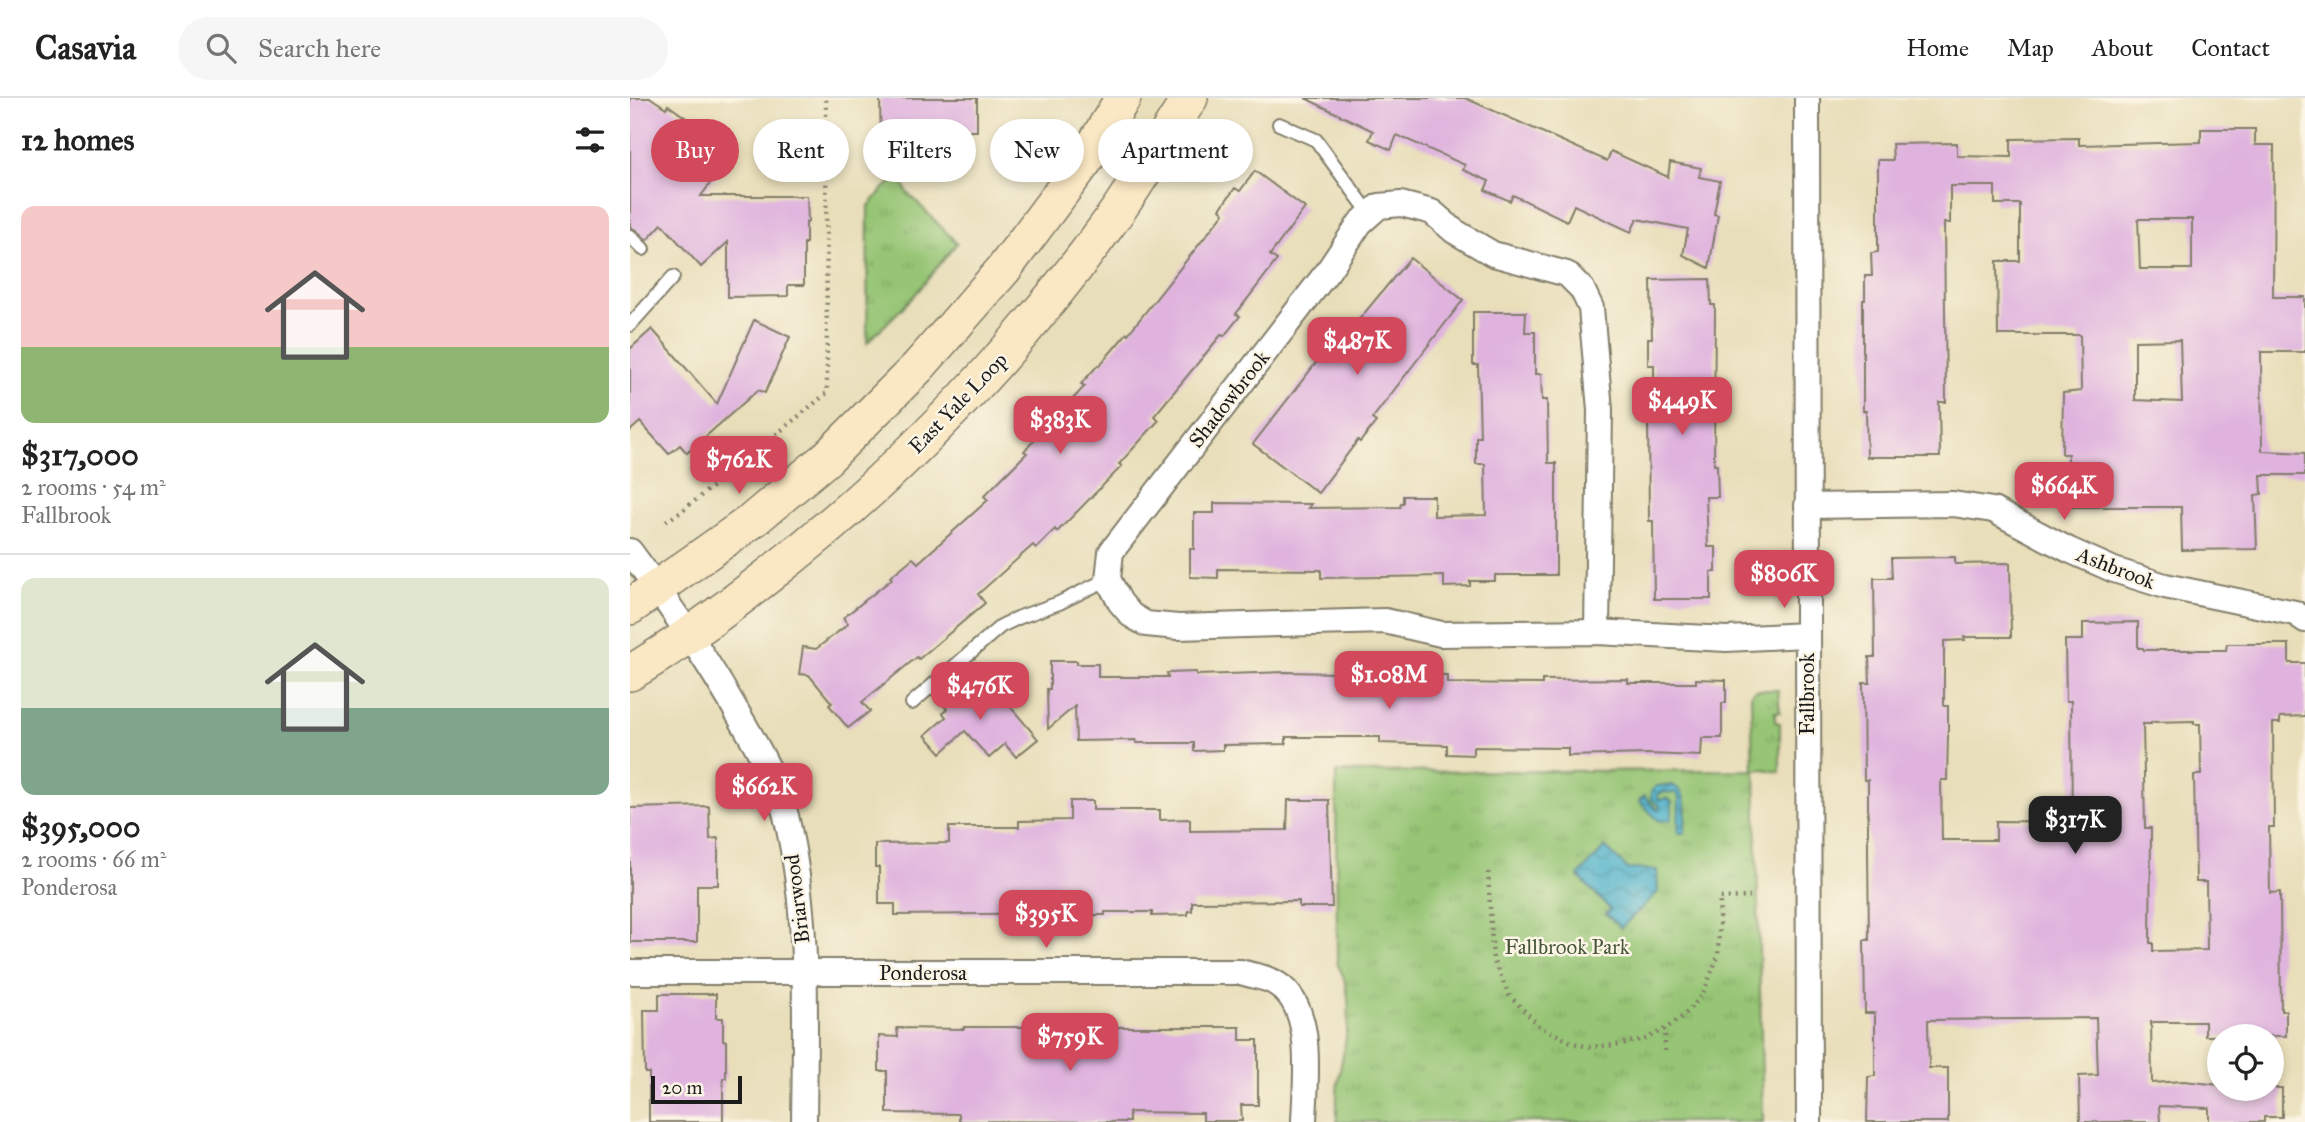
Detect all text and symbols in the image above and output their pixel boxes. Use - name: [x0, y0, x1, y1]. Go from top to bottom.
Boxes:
- search box: [178, 17, 668, 80]
- text: Casavia: [35, 28, 136, 68]
- icon: search: [202, 29, 240, 67]
- text: Search here: [258, 32, 381, 64]
- text: Home: [1906, 33, 1969, 63]
- text: Map: [2007, 33, 2054, 63]
- text: About: [2092, 33, 2153, 63]
- text: Contact: [2191, 33, 2270, 63]
- chip: Buy: [651, 119, 739, 182]
- chip: Rent: [753, 119, 849, 182]
- chip: Filters: [863, 119, 976, 182]
- chip: New: [990, 119, 1084, 182]
- chip: Apartment: [1098, 119, 1253, 182]
- icon: filters: [571, 121, 609, 159]
- text: 12 homes: [21, 122, 134, 158]
- icon: home: [252, 252, 378, 378]
- pin: $487K: [1308, 317, 1406, 377]
- text: $487K: [1323, 326, 1391, 354]
- street label: Shadowbrook: [1183, 345, 1275, 453]
- street label: East Yale Loop: [903, 347, 1013, 459]
- pin: $449K: [1633, 378, 1731, 437]
- text: $449K: [1648, 386, 1716, 414]
- pin: $383K: [1011, 396, 1109, 456]
- text: $383K: [1030, 405, 1090, 433]
- pin: $762K: [690, 436, 788, 496]
- text: $317,000: [21, 437, 139, 473]
- text: $762K: [706, 445, 772, 473]
- pin: $664K: [2015, 462, 2113, 522]
- text: $664K: [2031, 471, 2097, 499]
- text: 2 rooms · 54 m²: [21, 473, 166, 501]
- text: Fallbrook: [21, 501, 111, 529]
- street label: Ashbrook: [2072, 541, 2159, 595]
- pin: $806K: [1735, 550, 1833, 610]
- text: $806K: [1750, 559, 1818, 587]
- icon: home: [252, 624, 378, 750]
- pin: $1.08M: [1332, 652, 1446, 711]
- street label: Fallbrook: [1794, 653, 1820, 735]
- text: $1.08M: [1351, 660, 1428, 688]
- pin: $476K: [931, 662, 1029, 722]
- text: $476K: [947, 671, 1013, 699]
- pin: $662K: [715, 764, 813, 823]
- text: $662K: [731, 772, 797, 800]
- pin: $317K: [2026, 796, 2124, 856]
- text: $317K: [2045, 805, 2105, 833]
- text: $395,000: [21, 809, 140, 845]
- text: 2 rooms · 66 m²: [21, 845, 166, 873]
- street label: Briarwood: [779, 852, 815, 945]
- text: Ponderosa: [21, 873, 117, 901]
- pin: $395K: [997, 890, 1095, 950]
- text: $395K: [1015, 899, 1077, 927]
- park label: Fallbrook Park: [1505, 934, 1630, 960]
- street label: Ponderosa: [879, 960, 967, 986]
- pin: $759K: [1021, 1014, 1119, 1073]
- text: $759K: [1037, 1022, 1103, 1050]
- map controls: [2207, 1024, 2284, 1101]
- button: locate: [2207, 1024, 2284, 1101]
- scale bar: [651, 1073, 742, 1105]
- text: 20 m: [662, 1076, 703, 1099]

